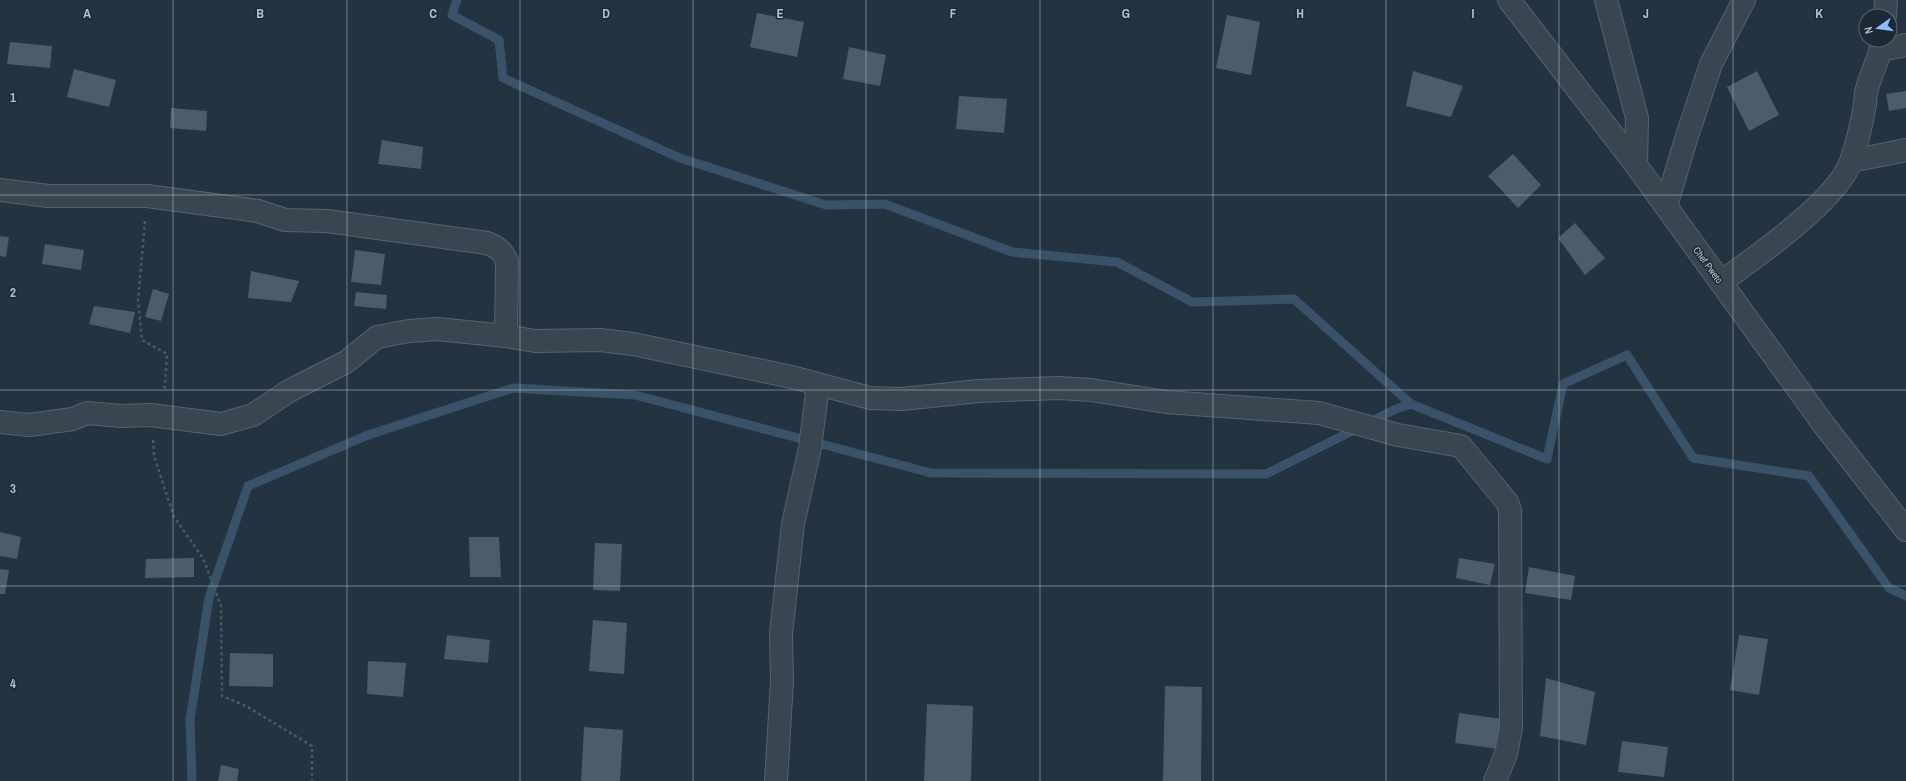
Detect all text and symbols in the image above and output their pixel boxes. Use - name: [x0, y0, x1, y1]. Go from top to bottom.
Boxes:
- text: A: [83, 5, 91, 22]
- text: B: [256, 5, 264, 22]
- text: C: [429, 5, 437, 22]
- text: D: [602, 5, 610, 22]
- text: E: [776, 5, 784, 22]
- text: F: [950, 5, 957, 22]
- text: G: [1122, 5, 1130, 22]
- text: H: [1296, 5, 1304, 22]
- text: I: [1472, 5, 1475, 22]
- text: J: [1643, 5, 1649, 22]
- text: K: [1815, 5, 1823, 22]
- north arrow: [1858, 8, 1898, 48]
- text: N: [1861, 26, 1876, 35]
- text: 1: [10, 89, 16, 106]
- street label: Chef Pweto: [1690, 244, 1726, 286]
- text: 2: [10, 284, 16, 301]
- text: 3: [10, 480, 16, 497]
- text: 4: [10, 675, 16, 692]

